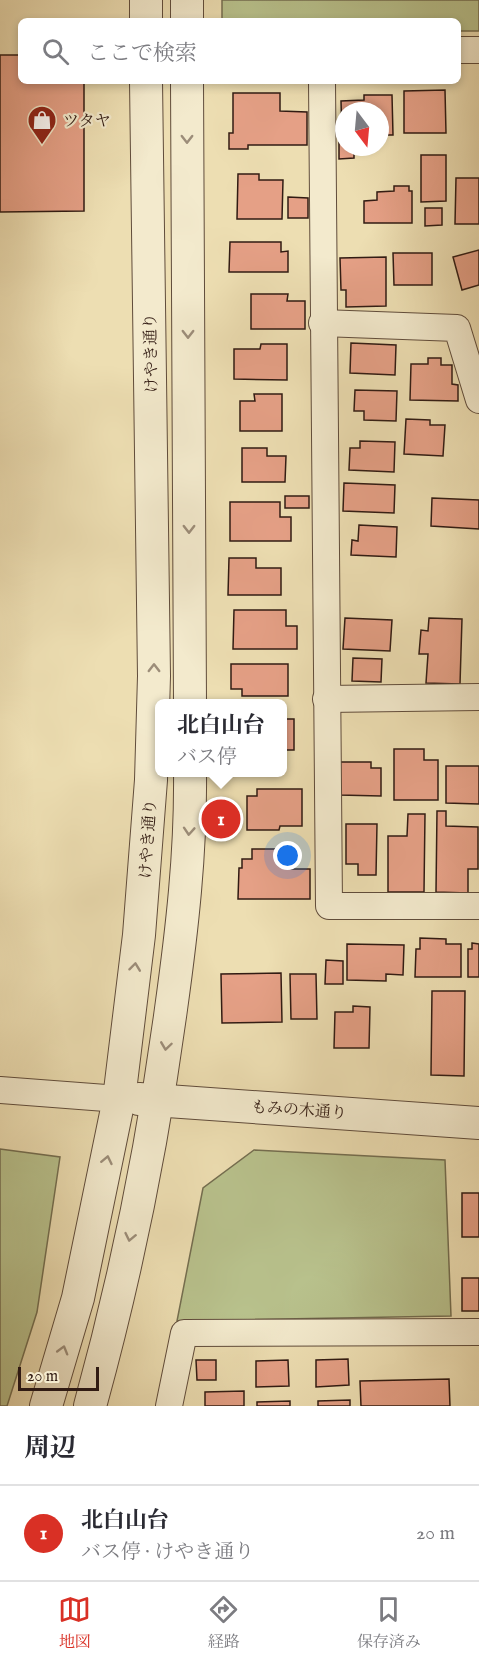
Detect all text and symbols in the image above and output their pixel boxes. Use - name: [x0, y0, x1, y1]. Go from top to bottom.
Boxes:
- search box: [18, 18, 461, 84]
- icon: search: [39, 35, 72, 68]
- text: ここで検索: [87, 40, 197, 68]
- north arrow: [335, 102, 389, 156]
- shop icon: ツタヤ: [26, 104, 58, 146]
- place label: ツタヤ: [63, 112, 111, 132]
- one-way arrow: [181, 135, 193, 144]
- street label: けやき通り: [141, 313, 163, 393]
- one-way arrow: [182, 330, 194, 339]
- one-way arrow: [183, 525, 195, 534]
- one-way arrow: [148, 664, 160, 673]
- popup: [155, 699, 287, 777]
- text: 北白山台: [177, 712, 265, 740]
- text: バス停: [177, 745, 237, 770]
- pin: 1: [202, 796, 240, 842]
- street label: けやき通り: [136, 799, 162, 880]
- one-way arrow: [182, 826, 195, 835]
- your location: [273, 841, 302, 870]
- one-way arrow: [129, 963, 141, 972]
- one-way arrow: [161, 1041, 173, 1050]
- street label: もみの木通り: [250, 1098, 347, 1124]
- one-way arrow: [100, 1155, 113, 1165]
- one-way arrow: [125, 1232, 138, 1242]
- one-way arrow: [56, 1345, 68, 1356]
- scale bar: [18, 1364, 99, 1392]
- text: 20 m: [27, 1367, 58, 1387]
- text: 周辺: [24, 1432, 76, 1465]
- text: 北白山台: [81, 1507, 169, 1535]
- text: 1: [40, 1521, 47, 1546]
- text: 20 m: [416, 1521, 455, 1546]
- text: バス停 · けやき通り: [81, 1540, 254, 1565]
- tab: 地図: [58, 1593, 91, 1653]
- tab: 経路: [207, 1593, 240, 1653]
- tab: 保存済み: [357, 1593, 421, 1653]

